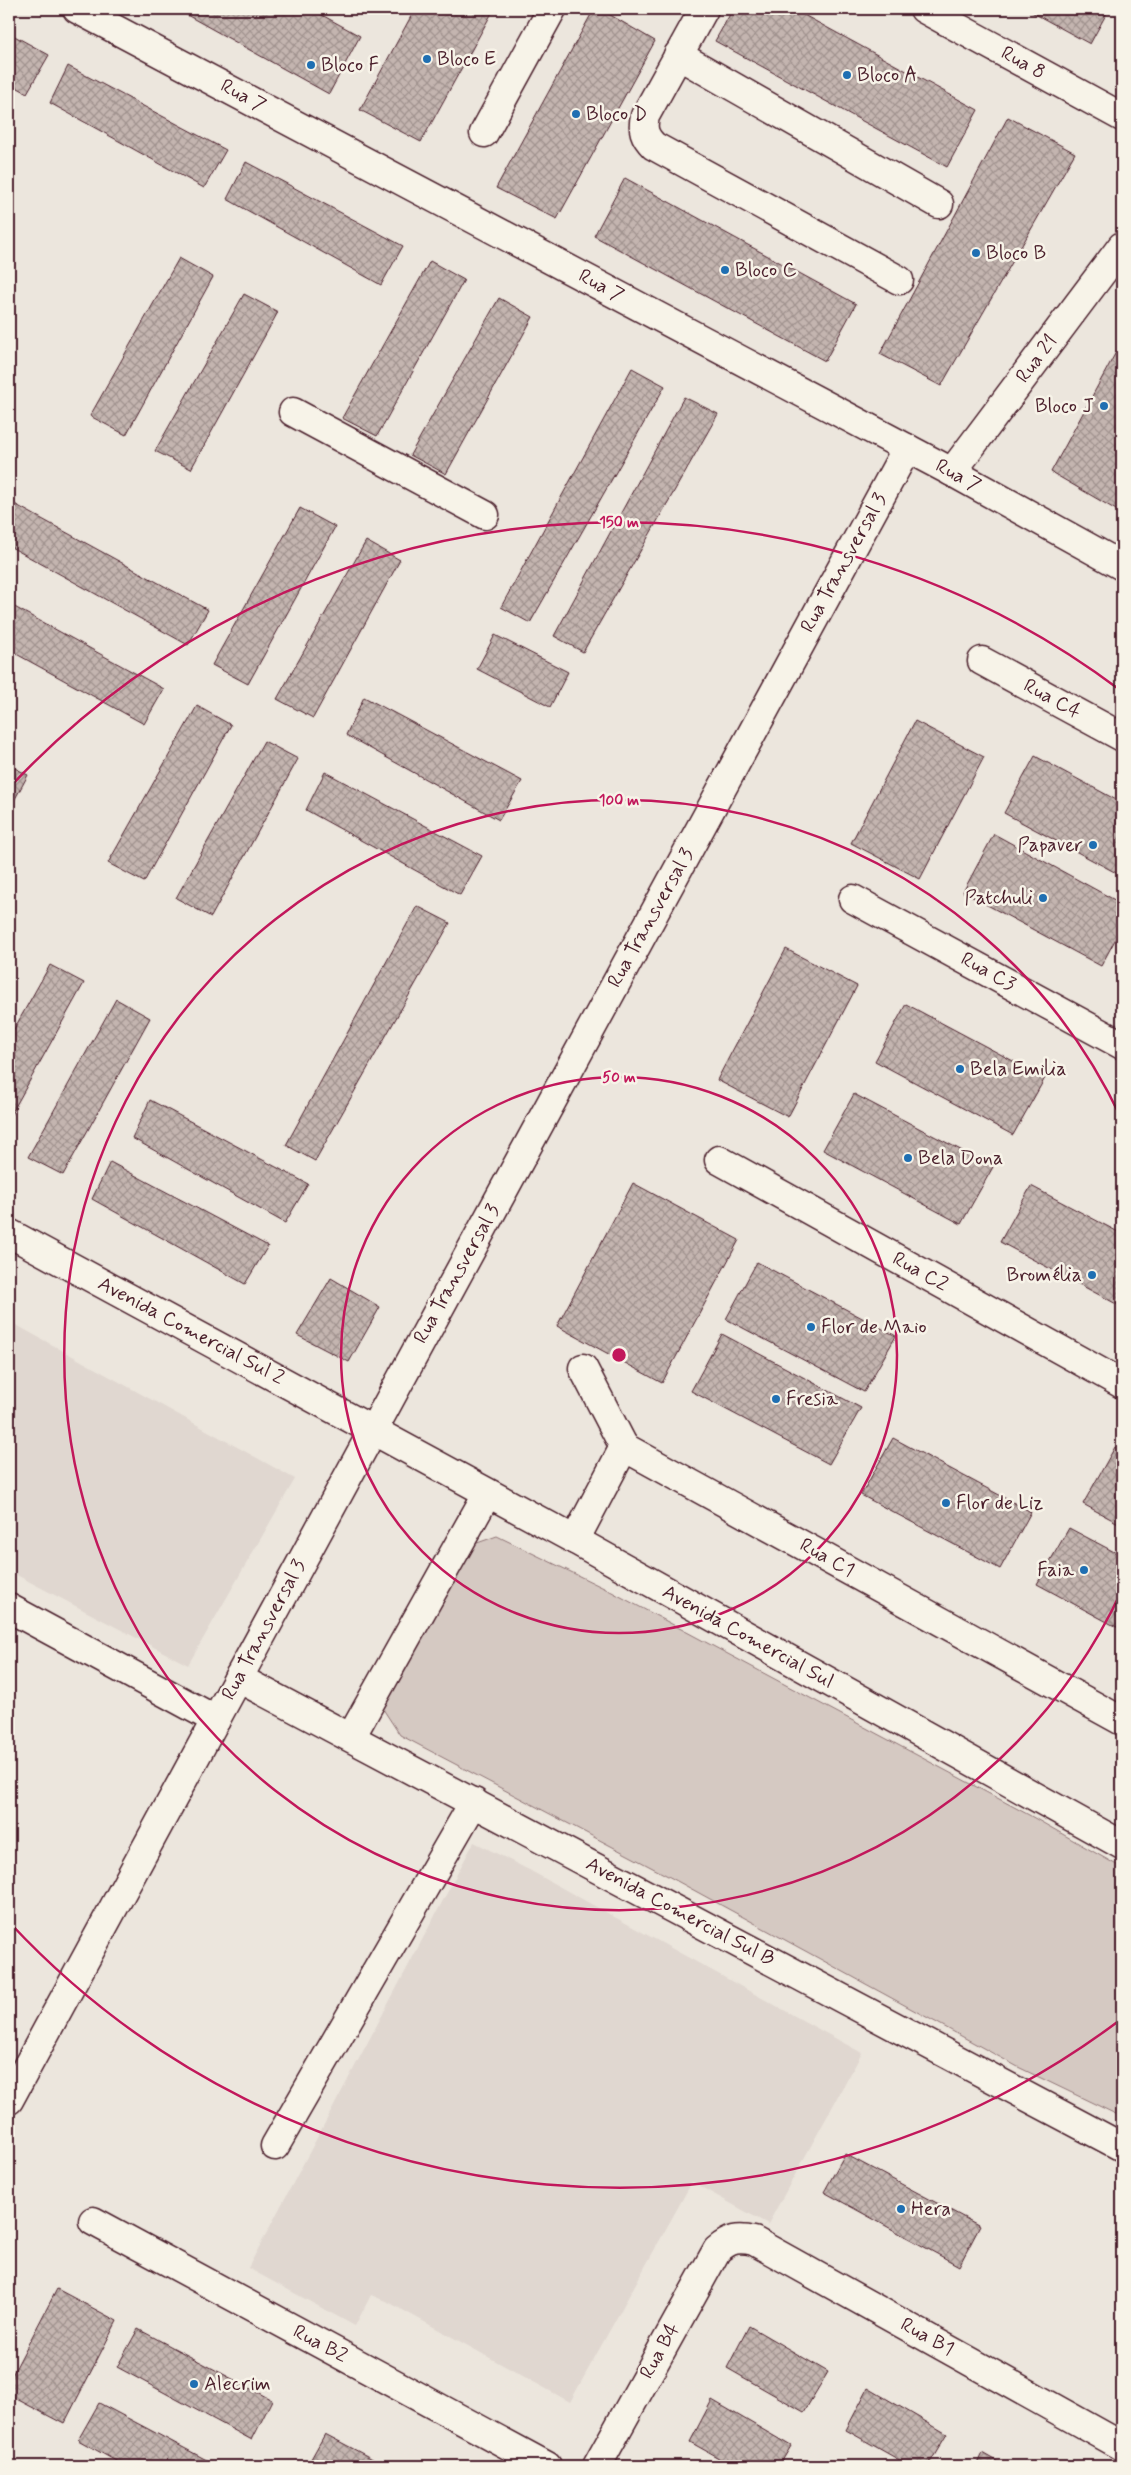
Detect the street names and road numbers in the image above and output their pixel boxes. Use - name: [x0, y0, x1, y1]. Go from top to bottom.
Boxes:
- street label: Rua 8: [996, 40, 1050, 86]
- street label: Rua 7: [215, 73, 271, 119]
- street label: Rua 7: [573, 263, 629, 309]
- street label: Rua 21: [1010, 329, 1064, 389]
- street label: Rua 7: [930, 453, 986, 499]
- street label: Rua Transversal 3: [794, 488, 894, 638]
- street label: Rua C4: [1018, 673, 1086, 726]
- street label: Rua Transversal 3: [601, 843, 701, 993]
- street label: Rua C3: [956, 946, 1020, 998]
- street label: Rua Transversal 3: [407, 1199, 507, 1349]
- street label: Rua C2: [887, 1246, 953, 1298]
- street label: Avenida Comercial Sul 2: [93, 1270, 289, 1392]
- street label: Rua C1: [795, 1532, 859, 1584]
- street label: Rua Transversal 3: [216, 1555, 312, 1705]
- street label: Avenida Comercial Sul: [657, 1579, 839, 1695]
- street label: Avenida Comercial Sul B: [581, 1851, 779, 1973]
- street label: Rua B1: [895, 2311, 959, 2363]
- street label: Rua B2: [288, 2318, 352, 2370]
- street label: Rua B4: [634, 2318, 687, 2384]

